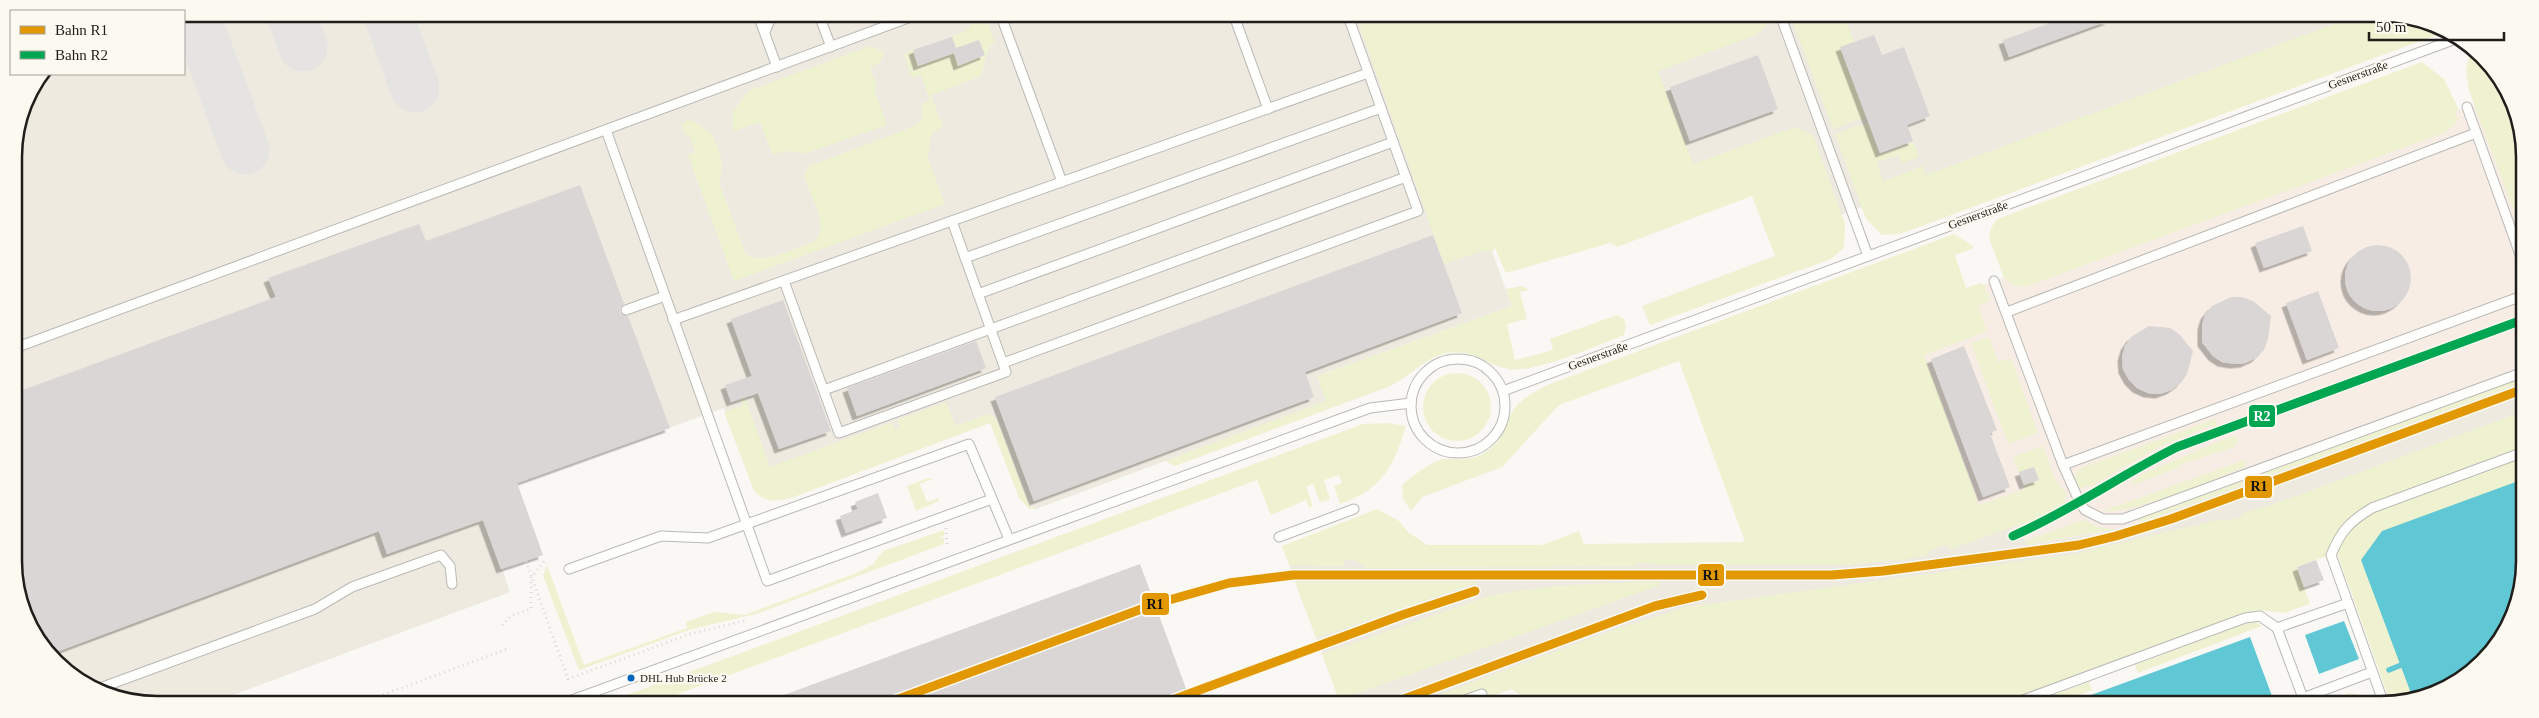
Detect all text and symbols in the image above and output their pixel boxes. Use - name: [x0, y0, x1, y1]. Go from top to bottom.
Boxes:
- legend: [10, 10, 185, 75]
- scale bar: [2369, 10, 2504, 42]
- text: 50 m: [2376, 19, 2407, 35]
- text: Bahn R1: [55, 22, 108, 38]
- text: Bahn R2: [55, 47, 108, 63]
- street label: Gesnerstraße: [2326, 58, 2390, 92]
- street label: Gesnerstraße: [1946, 198, 2010, 232]
- street label: Gesnerstraße: [1566, 339, 1630, 373]
- line badge: R2: [2248, 404, 2276, 428]
- text: R2: [2253, 409, 2271, 424]
- line badge: R1: [2244, 475, 2273, 499]
- text: R1: [2250, 479, 2268, 494]
- line badge: R1: [1697, 563, 1725, 587]
- text: R1: [1702, 568, 1720, 583]
- line badge: R1: [1141, 592, 1170, 616]
- text: R1: [1146, 597, 1164, 612]
- place label: DHL Hub Brücke 2: [640, 672, 727, 684]
- marker: DHL Hub Brücke 2: [626, 673, 636, 683]

